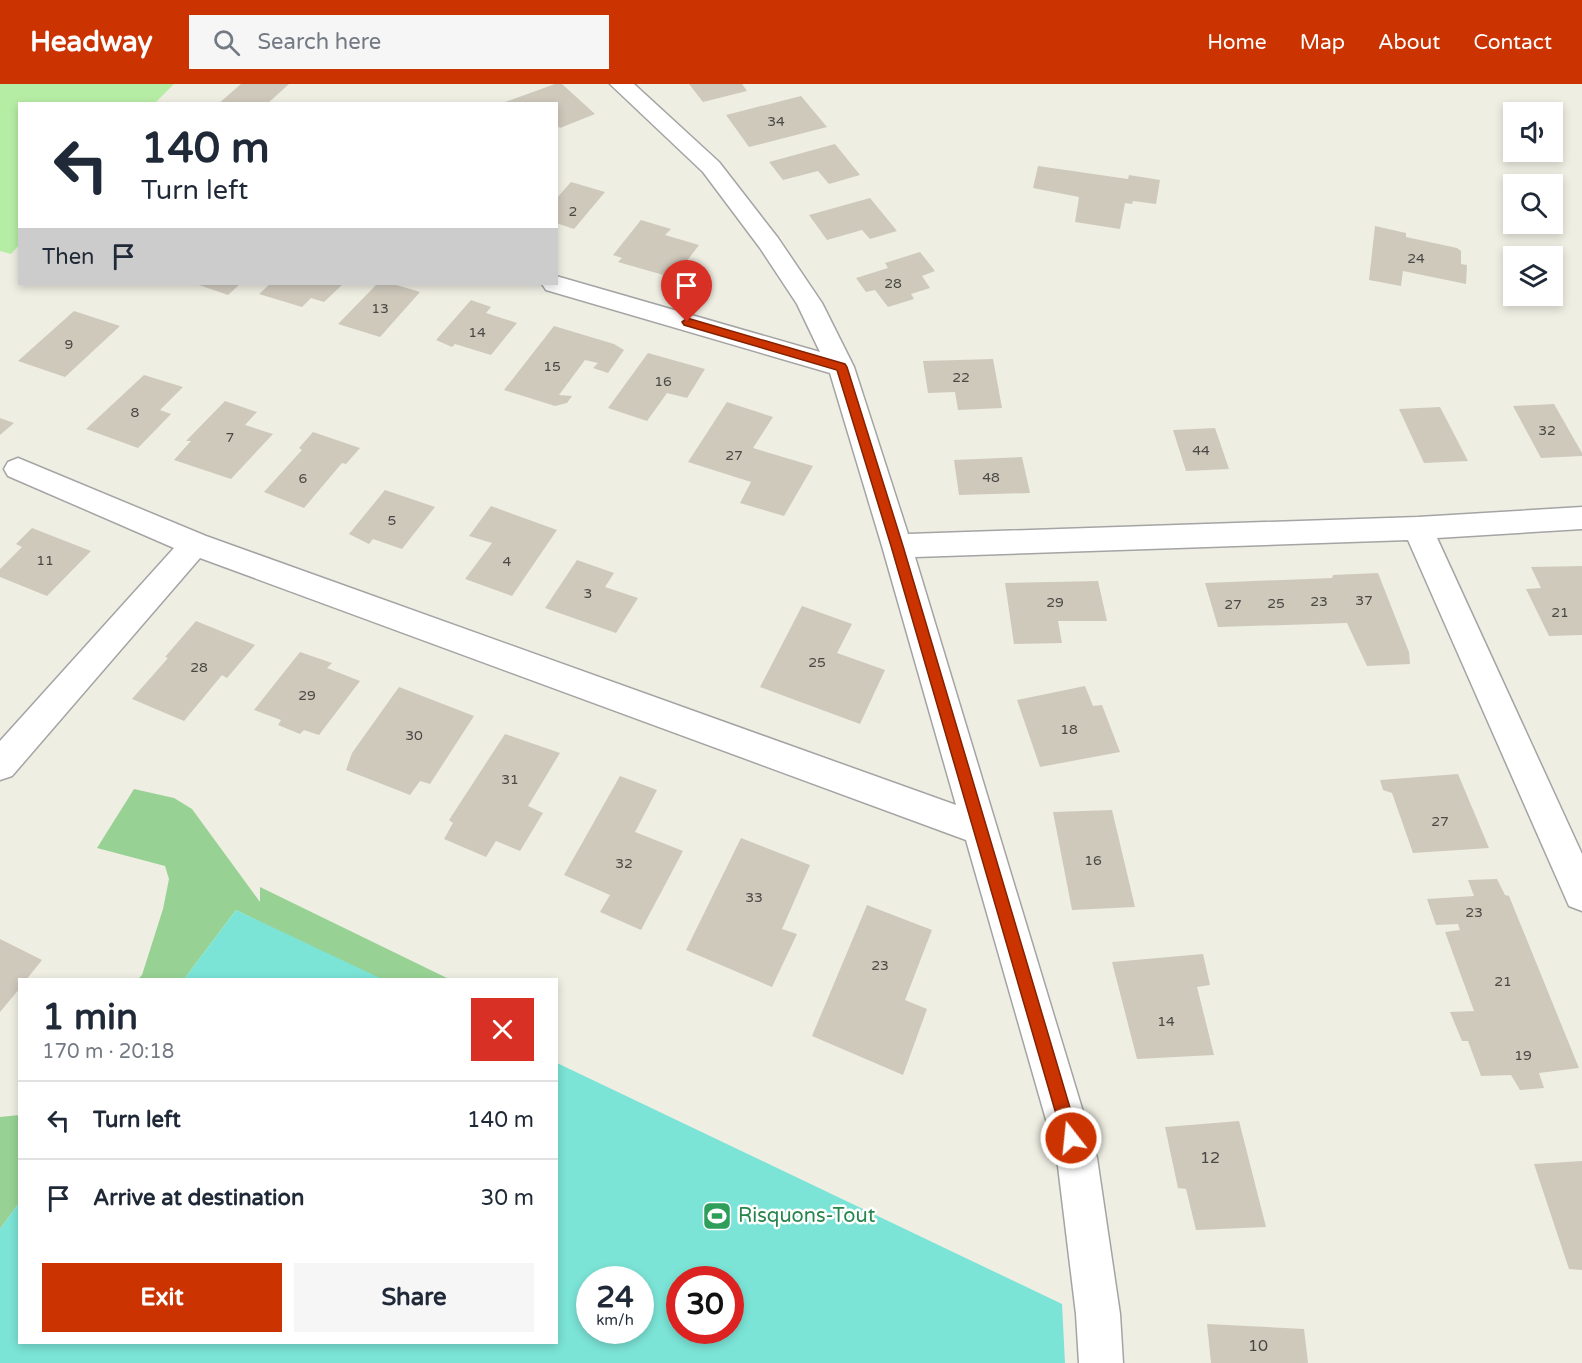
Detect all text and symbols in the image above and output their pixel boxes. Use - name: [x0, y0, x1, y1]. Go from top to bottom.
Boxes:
- search box: [189, 15, 609, 69]
- text: Headway: [30, 25, 153, 59]
- icon: search: [210, 26, 243, 59]
- text: Search here: [258, 29, 381, 55]
- text: Home: [1207, 30, 1267, 55]
- text: Map: [1300, 30, 1345, 55]
- text: About: [1378, 30, 1440, 55]
- text: Contact: [1473, 30, 1552, 55]
- map controls: [1503, 102, 1563, 306]
- button: sound: [1503, 102, 1563, 162]
- house number: 34: [767, 113, 785, 130]
- text: 140 m: [141, 123, 270, 174]
- icon: left: [42, 126, 120, 204]
- text: Turn left: [141, 174, 248, 207]
- button: search: [1503, 174, 1563, 234]
- house number: 2: [569, 203, 577, 220]
- icon: arrive: [107, 240, 140, 273]
- text: Then: [42, 244, 95, 270]
- button: layers: [1503, 246, 1563, 306]
- house number: 24: [1407, 250, 1425, 267]
- pin: [661, 260, 712, 322]
- icon: arrive: [670, 269, 703, 302]
- house number: 28: [884, 275, 902, 292]
- house number: 13: [371, 300, 389, 317]
- house number: 14: [468, 324, 486, 341]
- house number: 9: [65, 336, 73, 353]
- house number: 15: [543, 358, 561, 375]
- house number: 22: [952, 369, 970, 386]
- house number: 16: [654, 373, 672, 390]
- house number: 8: [131, 404, 140, 421]
- house number: 32: [1538, 422, 1556, 439]
- house number: 7: [226, 429, 234, 446]
- house number: 44: [1192, 442, 1210, 459]
- house number: 27: [725, 447, 743, 464]
- house number: 48: [982, 469, 1000, 486]
- house number: 6: [299, 470, 308, 487]
- house number: 5: [388, 512, 396, 529]
- house number: 11: [36, 552, 54, 569]
- house number: 4: [503, 553, 512, 570]
- house number: 3: [584, 585, 592, 602]
- house number: 37: [1355, 592, 1373, 609]
- house number: 23: [1310, 593, 1328, 610]
- house number: 29: [1046, 594, 1064, 611]
- house number: 25: [1267, 595, 1285, 612]
- house number: 27: [1224, 596, 1242, 613]
- house number: 21: [1551, 604, 1569, 621]
- house number: 25: [808, 654, 826, 671]
- house number: 28: [190, 659, 208, 676]
- house number: 29: [298, 687, 316, 704]
- house number: 18: [1060, 721, 1078, 738]
- house number: 30: [405, 727, 423, 744]
- house number: 31: [501, 771, 519, 788]
- house number: 27: [1431, 813, 1449, 830]
- house number: 16: [1084, 852, 1102, 869]
- house number: 32: [615, 855, 633, 872]
- house number: 33: [745, 889, 763, 906]
- house number: 23: [1465, 904, 1483, 921]
- house number: 23: [871, 957, 889, 974]
- house number: 21: [1494, 973, 1512, 990]
- text: 1 min: [42, 996, 138, 1039]
- button: close: [471, 998, 534, 1061]
- house number: 14: [1157, 1013, 1175, 1030]
- text: 170 m · 20:18: [42, 1040, 174, 1064]
- house number: 19: [1514, 1047, 1532, 1064]
- icon: left: [42, 1104, 75, 1137]
- position arrow: [1039, 1106, 1103, 1170]
- text: Turn left: [93, 1107, 181, 1133]
- text: 140 m: [467, 1107, 534, 1133]
- house number: 12: [1200, 1148, 1220, 1168]
- icon: arrive: [42, 1182, 75, 1215]
- text: Arrive at destination: [93, 1185, 304, 1211]
- text: 30 m: [480, 1185, 534, 1211]
- sports icon: Risquons-Tout: [701, 1200, 733, 1232]
- place label: Risquons-Tout: [738, 1204, 876, 1228]
- button: Exit: [42, 1263, 282, 1332]
- button: Share: [294, 1263, 534, 1332]
- speed limit sign: 30: [666, 1266, 744, 1344]
- text: 24: [596, 1279, 634, 1316]
- text: km/h: [596, 1311, 634, 1329]
- house number: 10: [1248, 1336, 1268, 1356]

